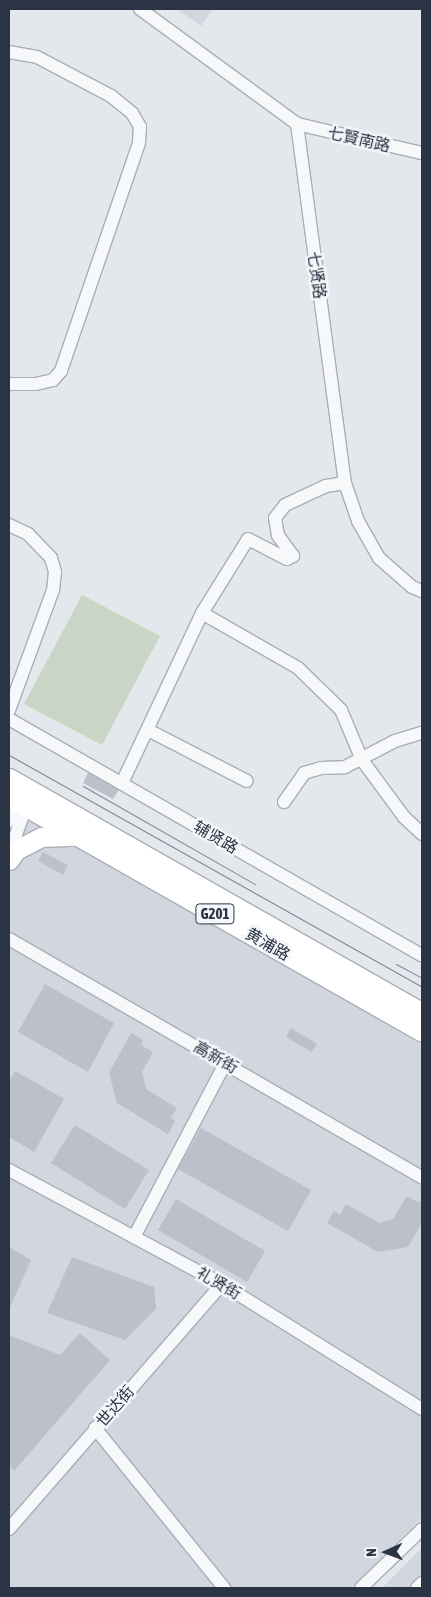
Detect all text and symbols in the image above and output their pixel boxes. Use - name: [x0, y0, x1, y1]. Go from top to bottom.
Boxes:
- street label: 七賢南路: [326, 122, 392, 156]
- street label: 七贤路: [304, 250, 330, 300]
- street label: 辅贤路: [190, 817, 242, 857]
- road number: G201: [195, 902, 235, 926]
- street label: 黄浦路: [242, 924, 294, 964]
- street label: 高新街: [190, 1037, 242, 1077]
- street label: 礼贤街: [193, 1263, 245, 1303]
- street label: 世达街: [92, 1382, 138, 1430]
- north arrow: [361, 1527, 411, 1577]
- text: N: [363, 1548, 379, 1557]

